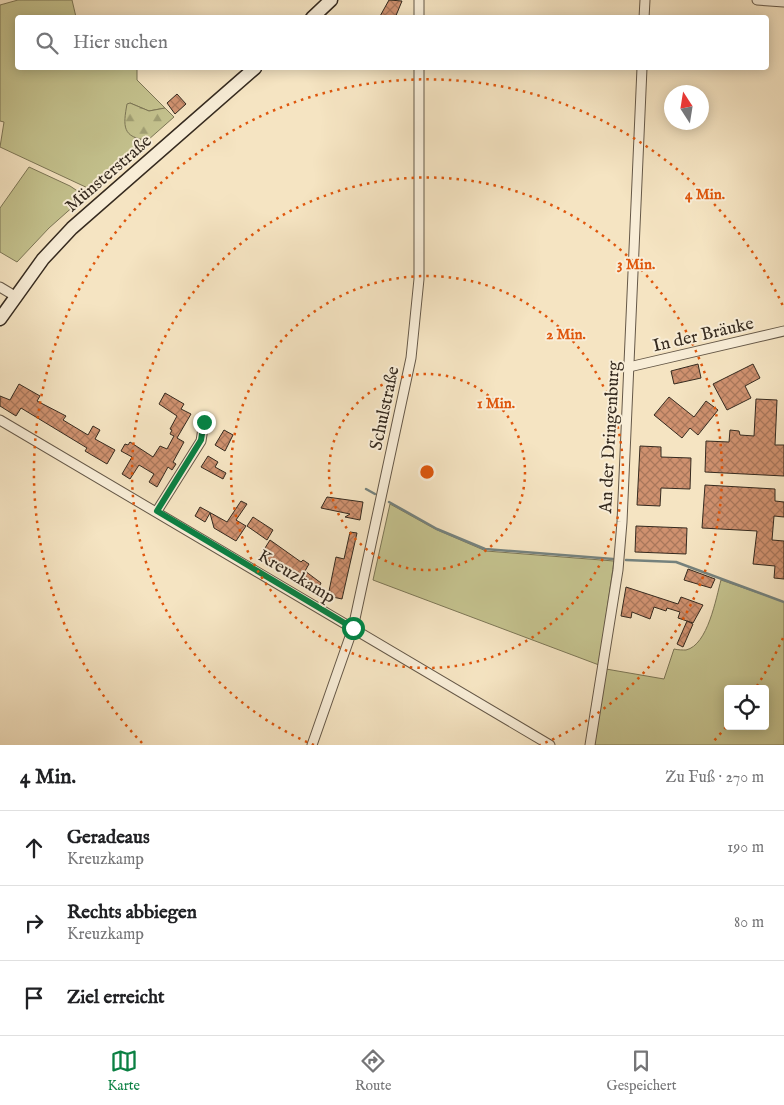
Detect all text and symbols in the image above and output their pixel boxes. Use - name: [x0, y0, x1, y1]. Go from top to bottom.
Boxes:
- search box: [15, 15, 769, 70]
- icon: search: [33, 29, 61, 57]
- text: Hier suchen: [73, 31, 168, 55]
- north arrow: [664, 85, 709, 130]
- street label: Münsterstraße: [61, 130, 157, 218]
- text: 4 Min.: [685, 185, 725, 204]
- text: 3 Min.: [617, 255, 655, 274]
- street label: In der Bräuke: [651, 313, 756, 358]
- text: 2 Min.: [546, 325, 586, 344]
- street label: An der Dringenburg: [595, 360, 626, 515]
- street label: Schulstraße: [365, 364, 406, 452]
- text: 1 Min.: [477, 394, 515, 413]
- route end: [193, 411, 216, 434]
- centre of rings: [418, 463, 436, 481]
- street label: Kreuzkamp: [253, 545, 339, 610]
- route start: [342, 617, 365, 640]
- map controls: [724, 685, 769, 730]
- button: locate: [724, 685, 769, 730]
- text: 4 Min.: [20, 764, 76, 791]
- text: Zu Fuß · 270 m: [665, 768, 764, 788]
- text: Geradeaus: [67, 826, 150, 850]
- icon: ahead: [20, 834, 48, 862]
- text: 190 m: [727, 838, 764, 858]
- text: Kreuzkamp: [67, 850, 144, 870]
- text: Rechts abbiegen: [67, 901, 197, 925]
- icon: right: [20, 909, 48, 937]
- text: 80 m: [734, 913, 764, 933]
- text: Kreuzkamp: [67, 925, 144, 945]
- icon: arrive: [20, 984, 48, 1012]
- text: Ziel erreicht: [67, 986, 165, 1010]
- tab: Karte: [107, 1047, 140, 1095]
- tab: Route: [355, 1047, 392, 1095]
- tab: Gespeichert: [607, 1047, 676, 1095]

